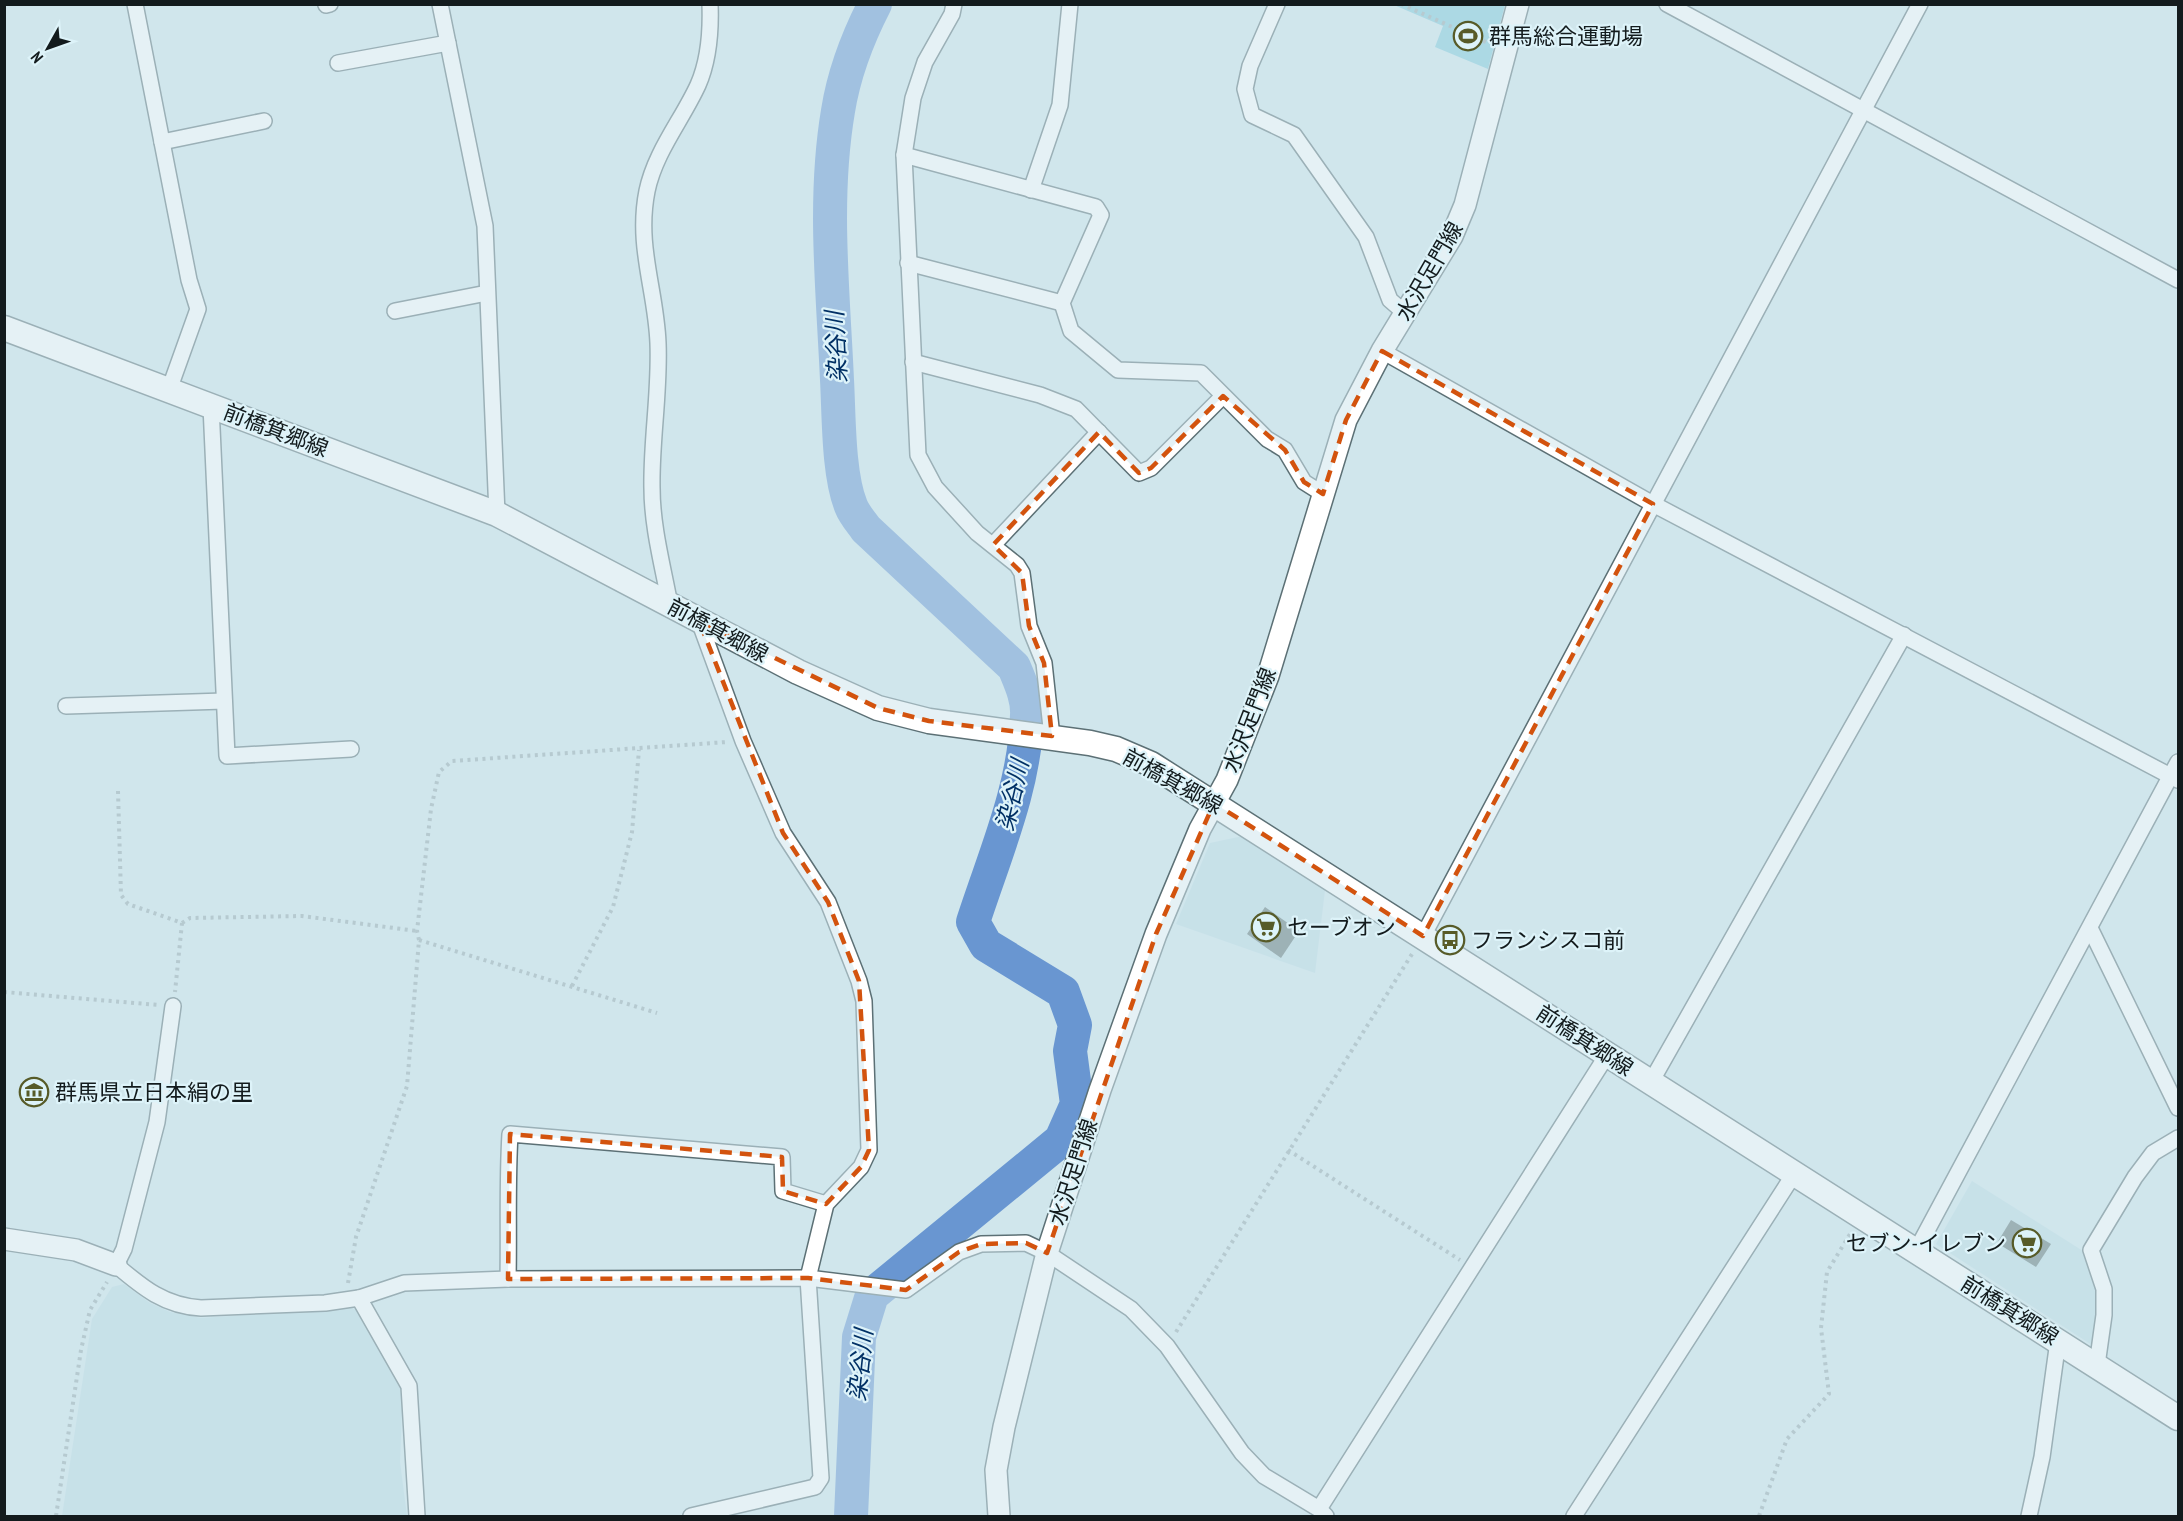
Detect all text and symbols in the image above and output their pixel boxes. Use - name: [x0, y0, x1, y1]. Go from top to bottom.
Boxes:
- north arrow: [18, 18, 78, 78]
- sports icon: 群馬総合運動場: [1452, 20, 1484, 52]
- place label: 群馬総合運動場: [1489, 22, 1643, 50]
- text: N: [26, 48, 47, 67]
- street label: 水沢足門線: [1389, 216, 1469, 326]
- water label: 染谷川: [818, 307, 853, 384]
- street label: 前橋箕郷線: [220, 397, 332, 463]
- street label: 前橋箕郷線: [663, 592, 773, 668]
- street label: 水沢足門線: [1216, 664, 1282, 776]
- street label: 前橋箕郷線: [1118, 742, 1228, 820]
- water label: 染谷川: [989, 754, 1036, 834]
- supermarket icon: セーブオン: [1250, 911, 1282, 943]
- place label: セーブオン: [1287, 913, 1396, 941]
- bus stop icon: フランシスコ前: [1434, 924, 1466, 956]
- place label: フランシスコ前: [1471, 926, 1625, 954]
- street label: 前橋箕郷線: [1531, 998, 1639, 1082]
- museum icon: 群馬県立日本絹の里: [18, 1076, 50, 1108]
- place label: 群馬県立日本絹の里: [55, 1078, 253, 1106]
- street label: 水沢足門線: [1043, 1115, 1103, 1229]
- supermarket icon: セブン-イレブン: [2011, 1227, 2043, 1259]
- place label: セブン-イレブン: [1846, 1229, 2006, 1257]
- street label: 前橋箕郷線: [1956, 1269, 2064, 1351]
- water label: 染谷川: [841, 1325, 879, 1402]

